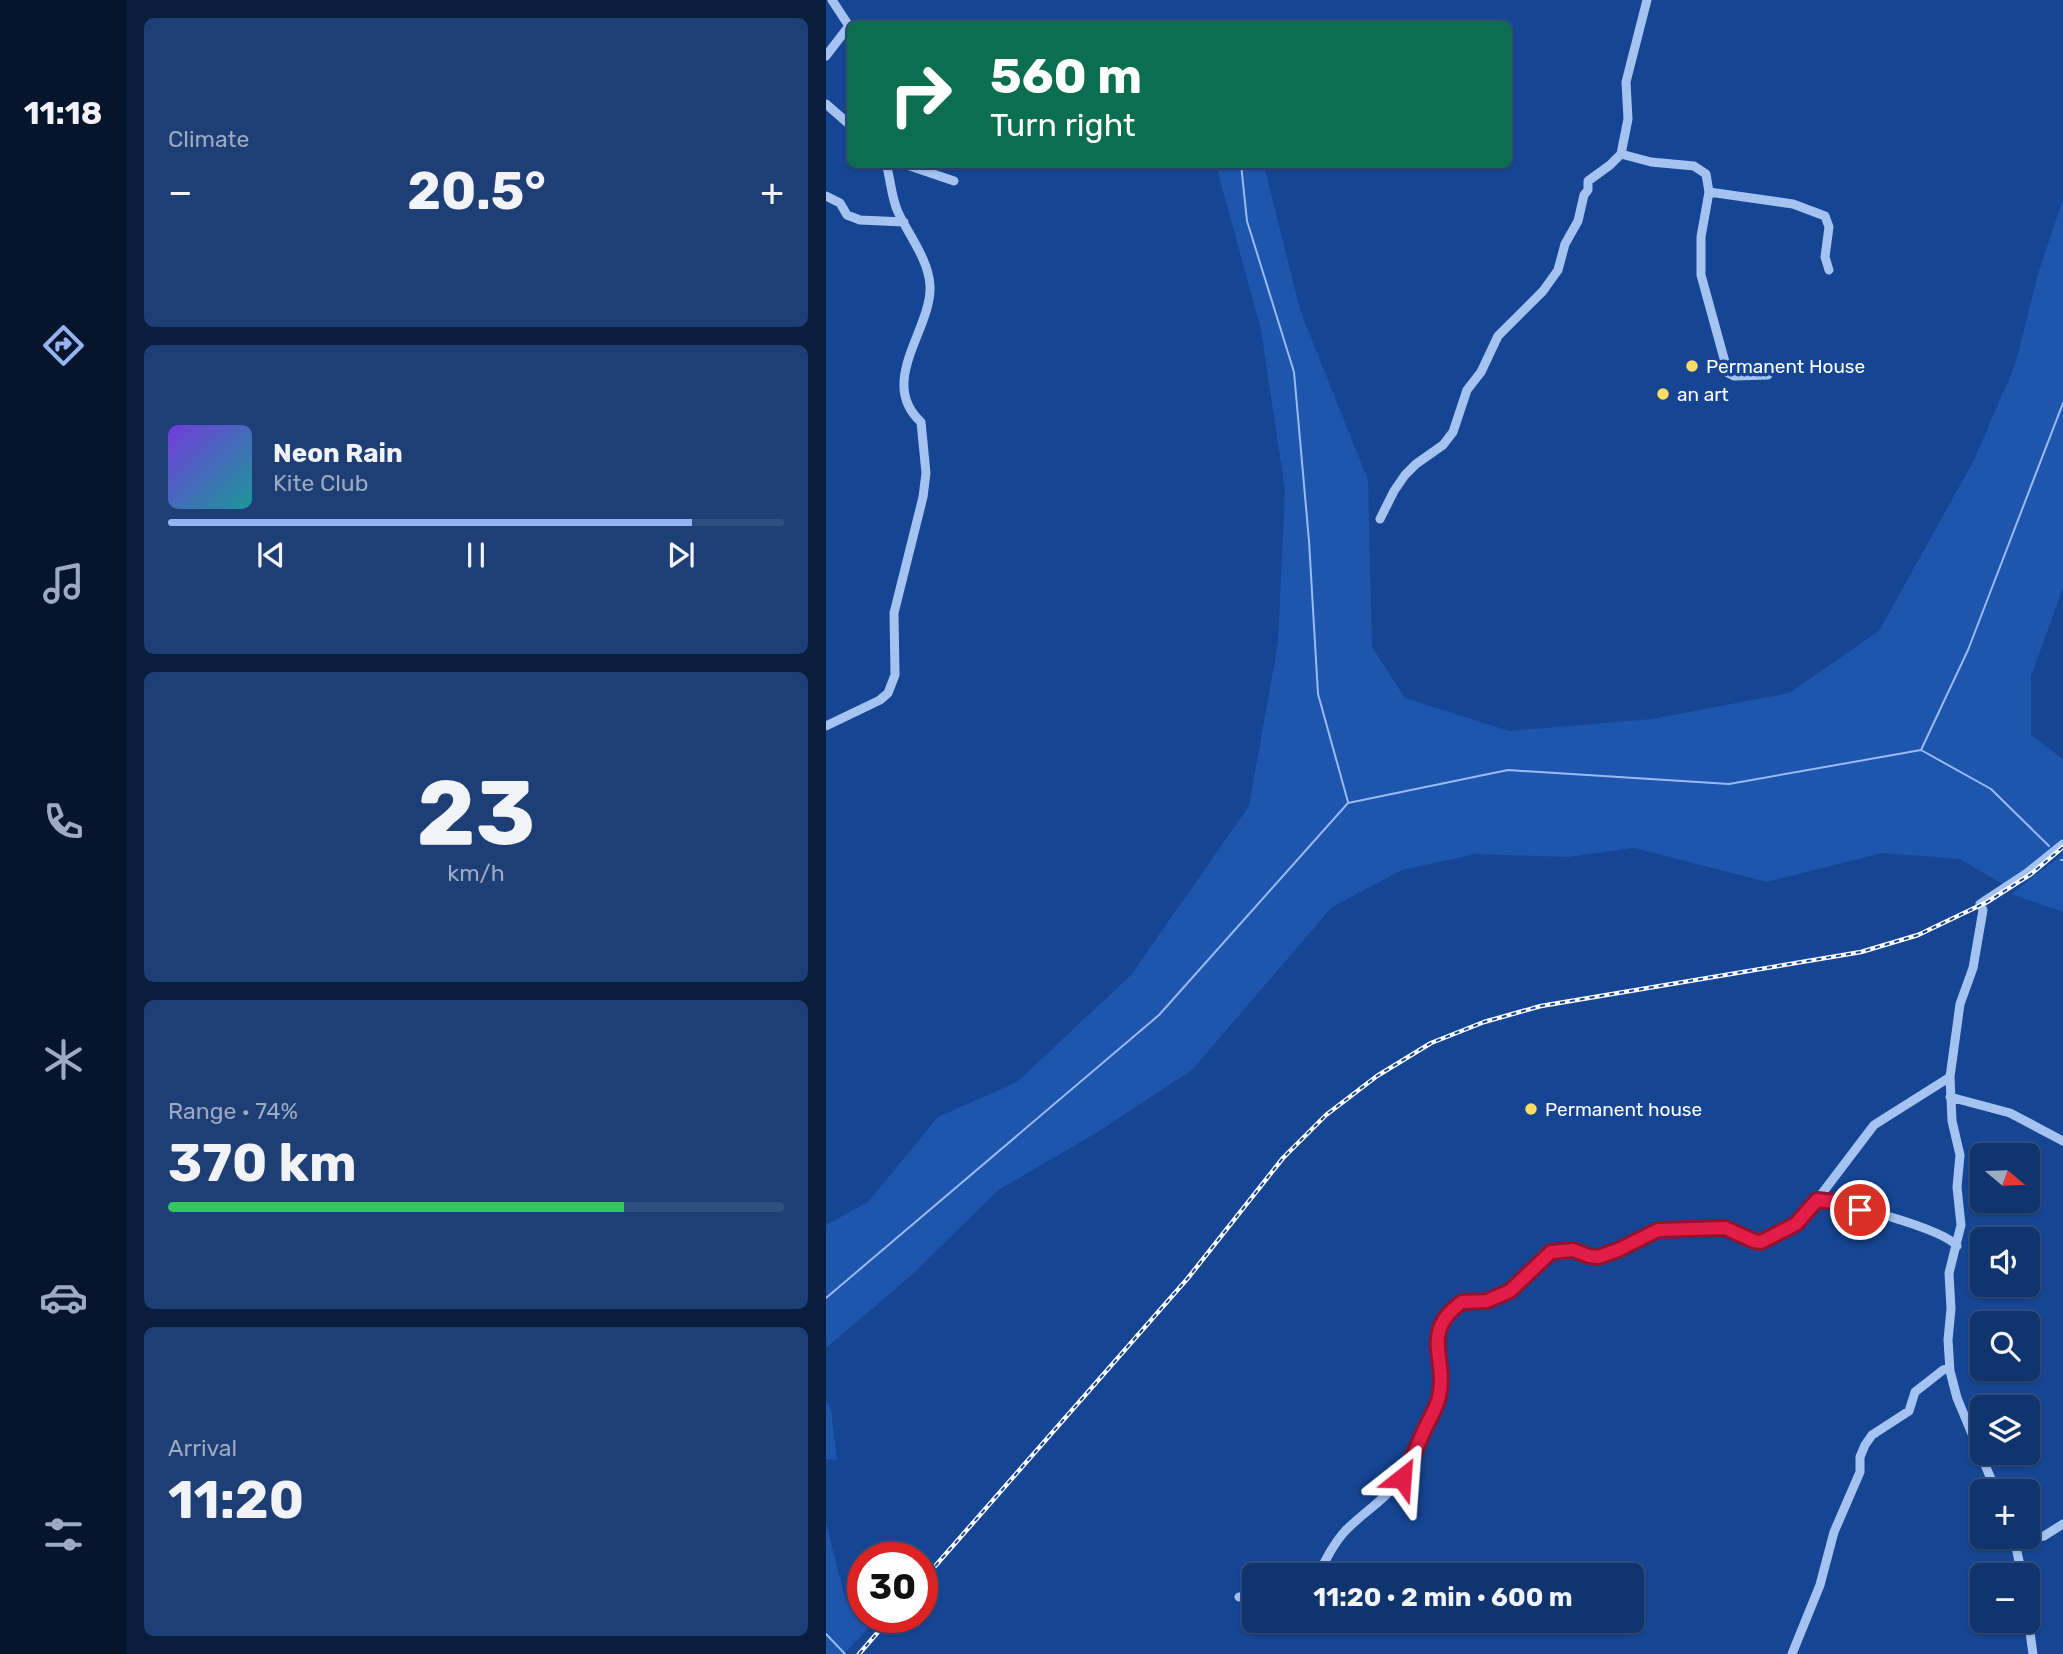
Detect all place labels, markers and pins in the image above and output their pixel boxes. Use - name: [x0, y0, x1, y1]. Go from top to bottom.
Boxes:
- place label: Permanent House: [1706, 355, 1865, 378]
- marker: Permanent House: [1684, 358, 1700, 374]
- place label: an art: [1677, 383, 1729, 406]
- marker: an art: [1655, 386, 1671, 402]
- place label: Permanent house: [1545, 1098, 1702, 1121]
- marker: Permanent house: [1523, 1101, 1539, 1117]
- pin: [1830, 1180, 1890, 1240]

